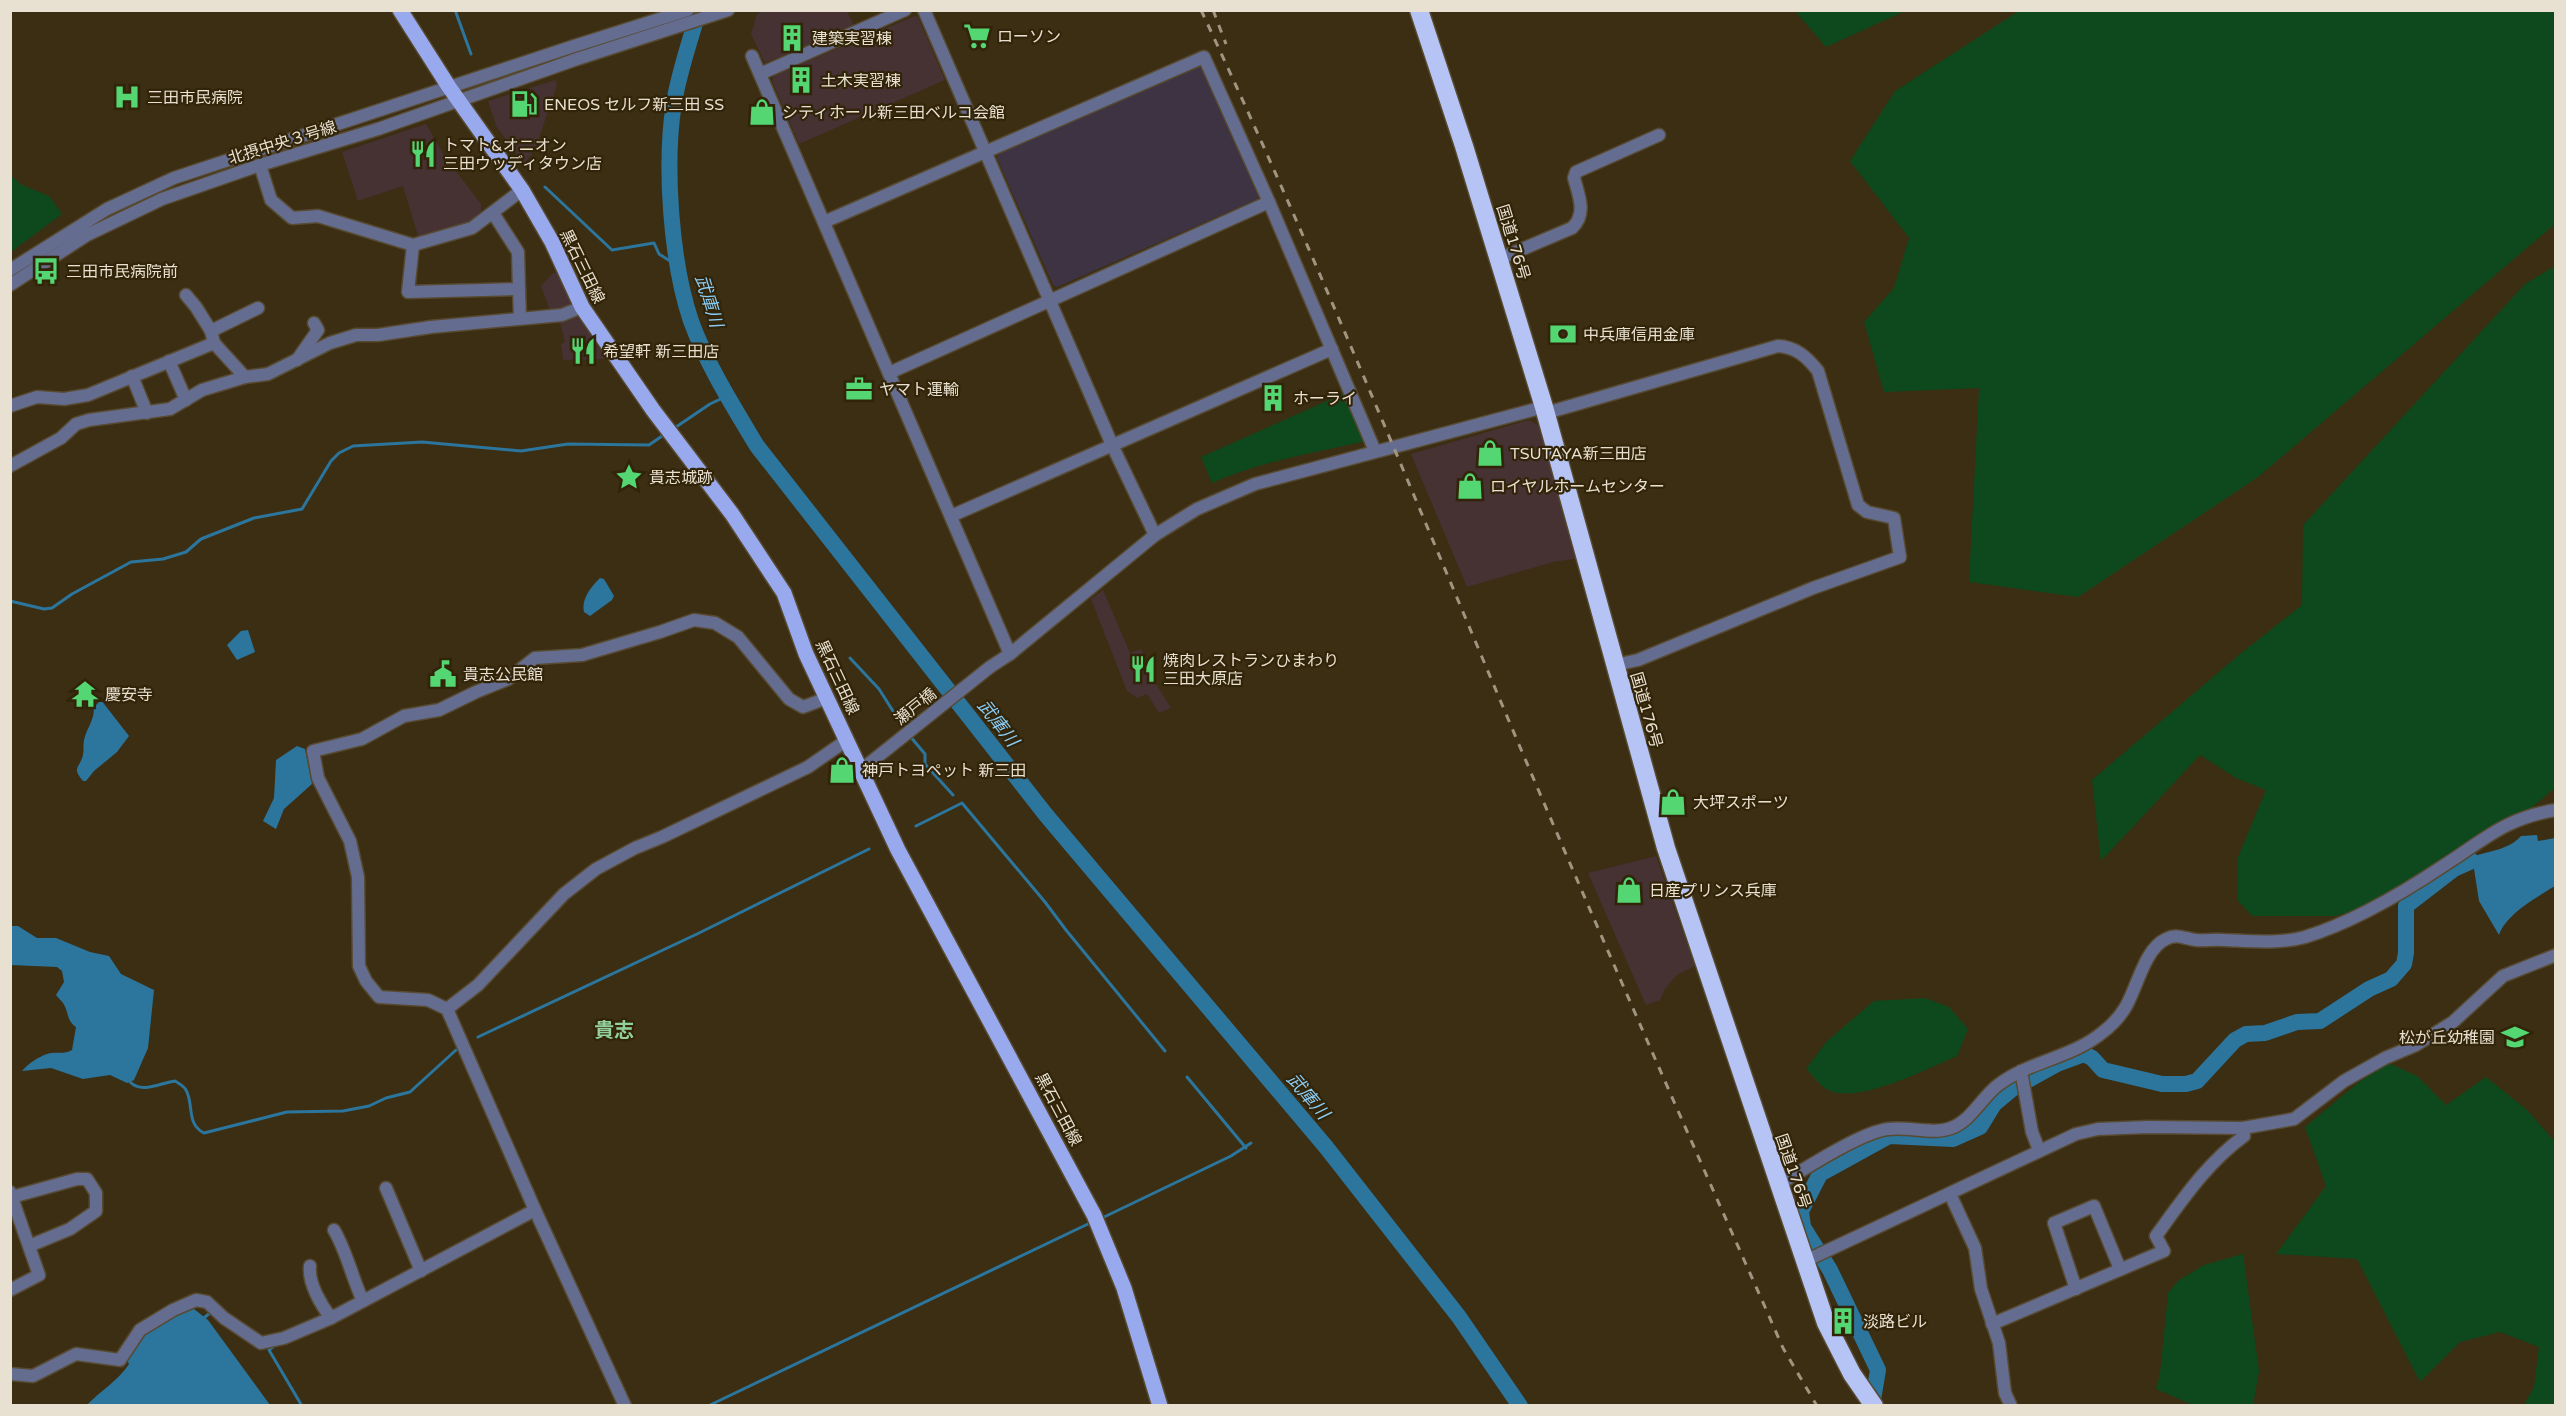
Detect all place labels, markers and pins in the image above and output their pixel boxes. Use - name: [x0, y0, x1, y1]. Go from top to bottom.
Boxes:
- supermarket icon: ローソン: [962, 21, 992, 51]
- building icon: 建築実習棟: [777, 23, 807, 53]
- place label: ローソン: [997, 27, 1061, 47]
- place label: 建築実習棟: [812, 29, 892, 49]
- building icon: 土木実習棟: [786, 65, 816, 95]
- place label: 土木実習棟: [821, 71, 901, 91]
- hospital icon: 三田市民病院: [112, 82, 142, 112]
- place label: 三田市民病院: [147, 88, 243, 108]
- fuel station icon: ENEOS セルフ新三田 SS: [509, 89, 539, 119]
- place label: ENEOS セルフ新三田 SS: [544, 95, 724, 115]
- shop icon: シティホール新三田ベルコ会館: [747, 97, 777, 127]
- place label: シティホール新三田ベルコ会館: [782, 103, 1005, 123]
- place label: トマト&オニオン 三田ウッディタウン店: [443, 136, 602, 174]
- restaurant icon: トマト&オニオン 三田ウッディタウン店: [408, 139, 438, 169]
- bus stop icon: 三田市民病院前: [31, 256, 61, 286]
- place label: 三田市民病院前: [66, 262, 178, 282]
- bank icon: 中兵庫信用金庫: [1548, 319, 1578, 349]
- place label: 中兵庫信用金庫: [1583, 325, 1695, 345]
- restaurant icon: 希望軒 新三田店: [568, 336, 598, 366]
- place label: 希望軒 新三田店: [603, 342, 719, 362]
- office icon: ヤマト運輸: [844, 374, 874, 404]
- place label: ヤマト運輸: [879, 380, 959, 400]
- building icon: ホーライ: [1258, 383, 1288, 413]
- place label: ホーライ: [1293, 389, 1357, 409]
- shop icon: TSUTAYA新三田店: [1475, 438, 1505, 468]
- place label: TSUTAYA新三田店: [1510, 444, 1647, 464]
- place icon: 貴志城跡: [614, 462, 644, 492]
- place label: 貴志城跡: [649, 468, 713, 488]
- shop icon: ロイヤルホームセンター: [1455, 471, 1485, 501]
- place label: ロイヤルホームセンター: [1490, 477, 1665, 497]
- place label: 焼肉レストランひまわり 三田大原店: [1163, 651, 1339, 689]
- restaurant icon: 焼肉レストランひまわり 三田大原店: [1128, 654, 1158, 684]
- public building icon: 貴志公民館: [428, 659, 458, 689]
- place label: 貴志公民館: [463, 665, 543, 685]
- temple icon: 慶安寺: [70, 679, 100, 709]
- place label: 慶安寺: [105, 685, 153, 705]
- shop icon: 神戸トヨペット 新三田: [827, 755, 857, 785]
- place label: 神戸トヨペット 新三田: [862, 761, 1026, 781]
- shop icon: 大坪スポーツ: [1658, 787, 1688, 817]
- place label: 大坪スポーツ: [1693, 793, 1789, 813]
- shop icon: 日産プリンス兵庫: [1614, 875, 1644, 905]
- place label: 日産プリンス兵庫: [1649, 881, 1777, 901]
- school or university icon: 松が丘幼稚園: [2500, 1022, 2530, 1052]
- place label: 松が丘幼稚園: [2399, 1028, 2495, 1048]
- building icon: 淡路ビル: [1828, 1306, 1858, 1336]
- place label: 淡路ビル: [1863, 1312, 1927, 1332]

